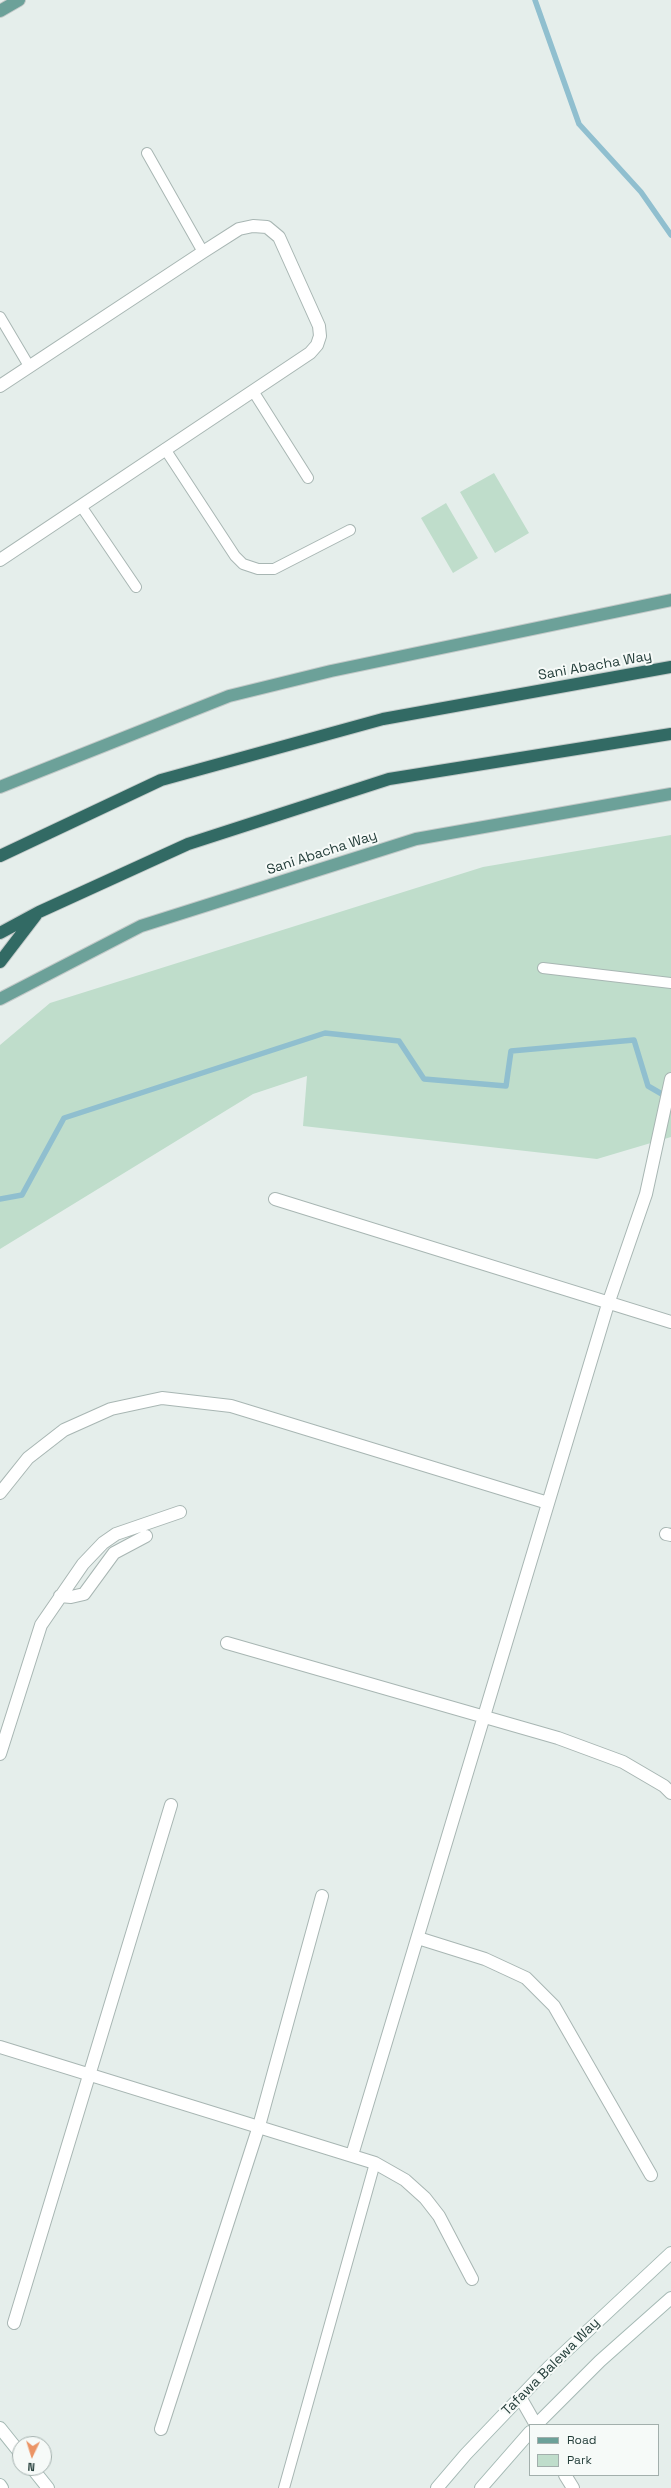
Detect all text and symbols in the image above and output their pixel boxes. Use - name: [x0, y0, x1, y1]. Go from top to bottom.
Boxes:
- street label: Sani Abacha Way: [537, 648, 653, 684]
- street label: Sani Abacha Way: [265, 827, 379, 879]
- street label: Tafawa Balewa Way: [499, 2315, 603, 2419]
- legend: [529, 2424, 659, 2476]
- text: Road: [567, 2432, 596, 2448]
- north arrow: [12, 2436, 52, 2476]
- text: Park: [567, 2452, 592, 2468]
- text: N: [27, 2460, 35, 2474]

